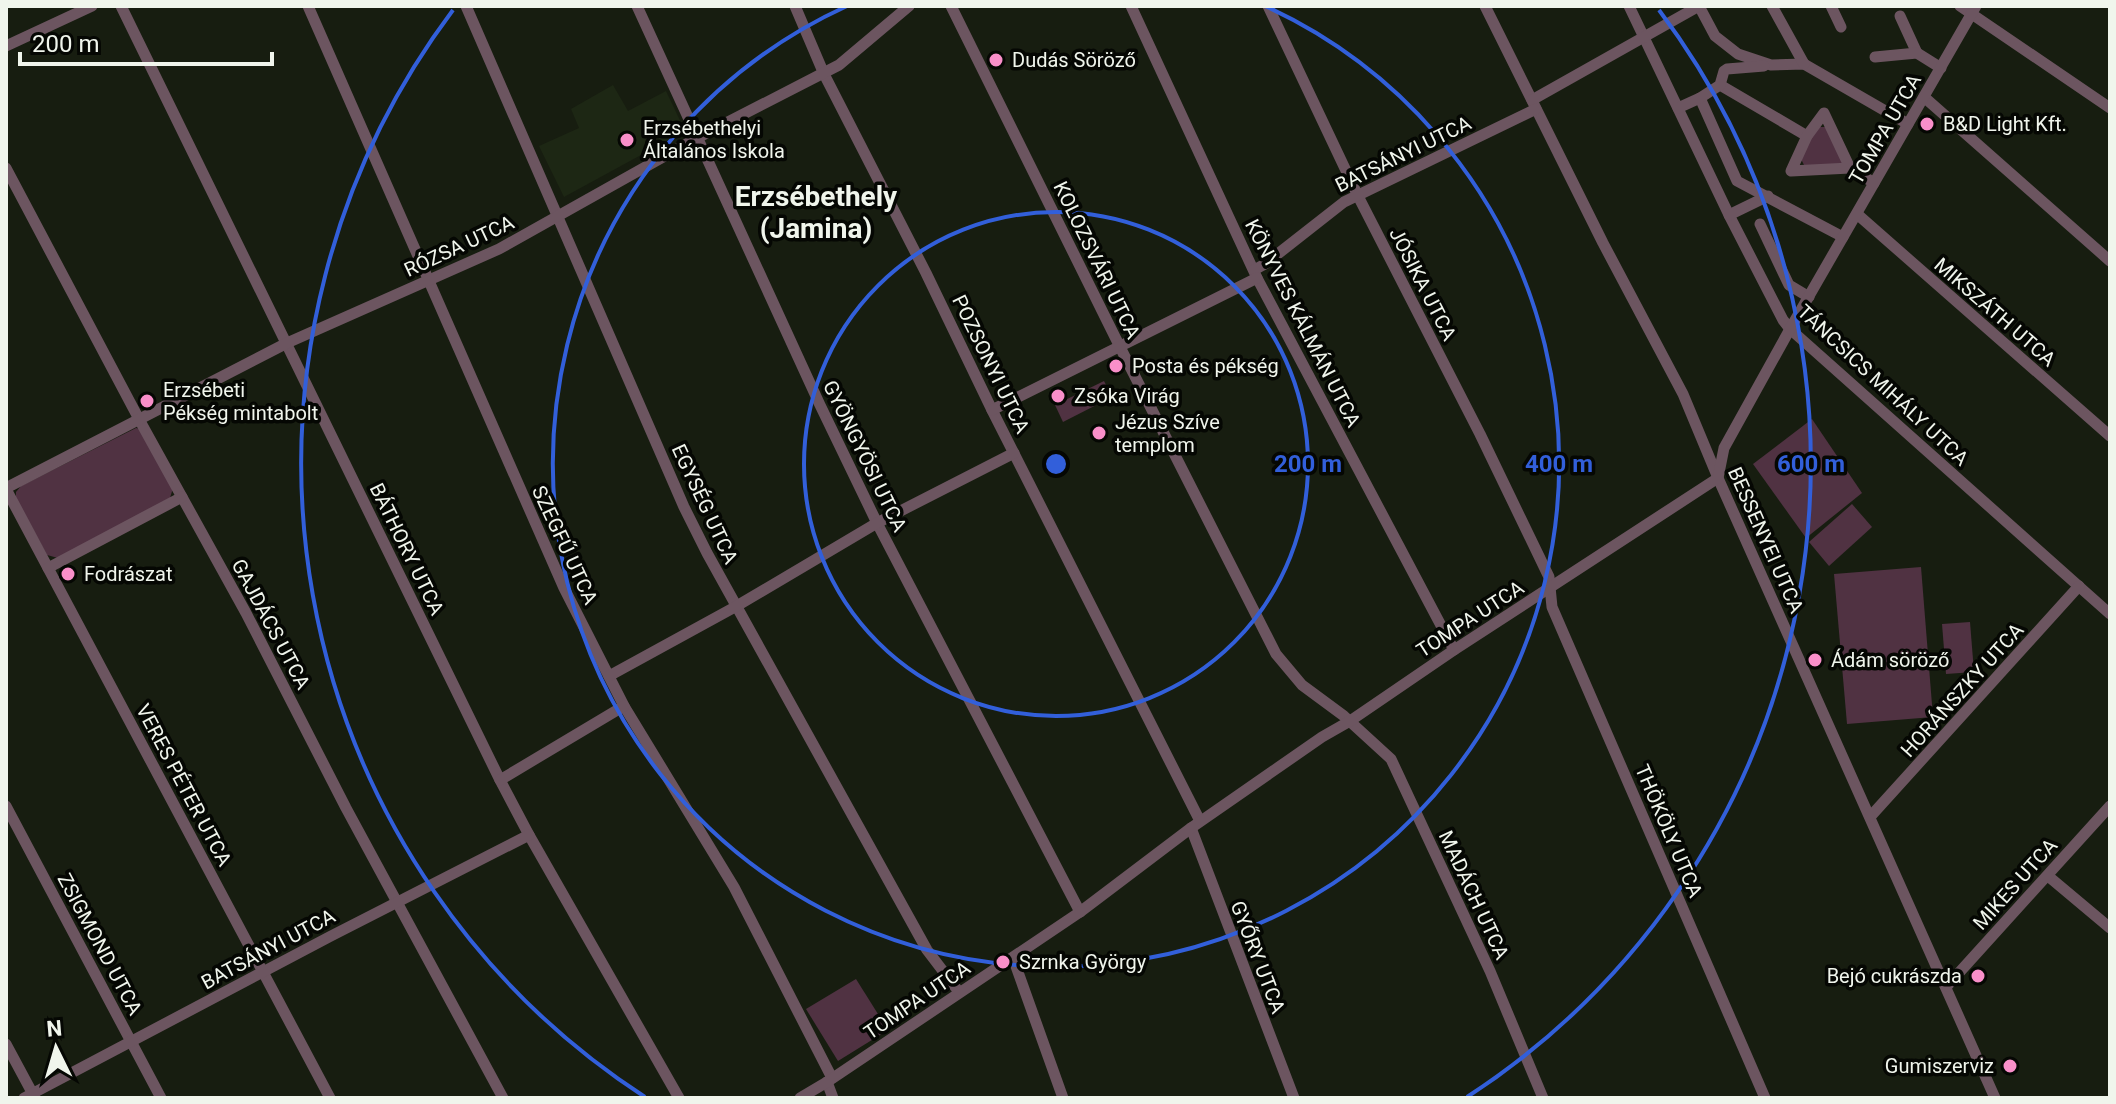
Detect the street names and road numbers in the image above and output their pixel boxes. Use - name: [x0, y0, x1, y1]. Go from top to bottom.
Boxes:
- street label: TOMPA UTCA: [1844, 70, 1926, 188]
- street label: BATSÁNYI UTCA: [1331, 111, 1475, 197]
- street label: KOLOZSVÁRI UTCA: [1049, 177, 1145, 343]
- street label: RÓZSA UTCA: [400, 210, 518, 282]
- street label: KÖNYVES KÁLMÁN UTCA: [1240, 215, 1366, 431]
- street label: JÓSIKA UTCA: [1384, 224, 1462, 344]
- street label: MIKSZÁTH UTCA: [1929, 253, 2061, 371]
- street label: POZSONYI UTCA: [947, 291, 1035, 437]
- street label: TÁNCSICS MIHÁLY UTCA: [1792, 299, 1974, 471]
- street label: GYÖNGYÖSI UTCA: [818, 376, 912, 536]
- street label: EGYSÉG UTCA: [667, 440, 743, 568]
- street label: BESSENYEI UTCA: [1723, 463, 1809, 617]
- street label: BÁTHORY UTCA: [365, 479, 449, 619]
- street label: SZEGFŰ UTCA: [527, 482, 603, 608]
- street label: GAJDÁCS UTCA: [227, 555, 315, 693]
- street label: TOMPA UTCA: [1412, 575, 1528, 663]
- street label: HORÁNSZKY UTCA: [1896, 618, 2028, 762]
- street label: VERES PÉTER UTCA: [131, 700, 237, 870]
- street label: THÖKÖLY UTCA: [1630, 761, 1708, 901]
- street label: MADÁCH UTCA: [1434, 827, 1514, 963]
- street label: MIKES UTCA: [1968, 833, 2062, 935]
- street label: ZSIGMOND UTCA: [53, 869, 147, 1019]
- street label: GYŐRY UTCA: [1226, 897, 1290, 1017]
- street label: BATSÁNYI UTCA: [197, 904, 339, 994]
- street label: TOMPA UTCA: [859, 956, 975, 1044]

